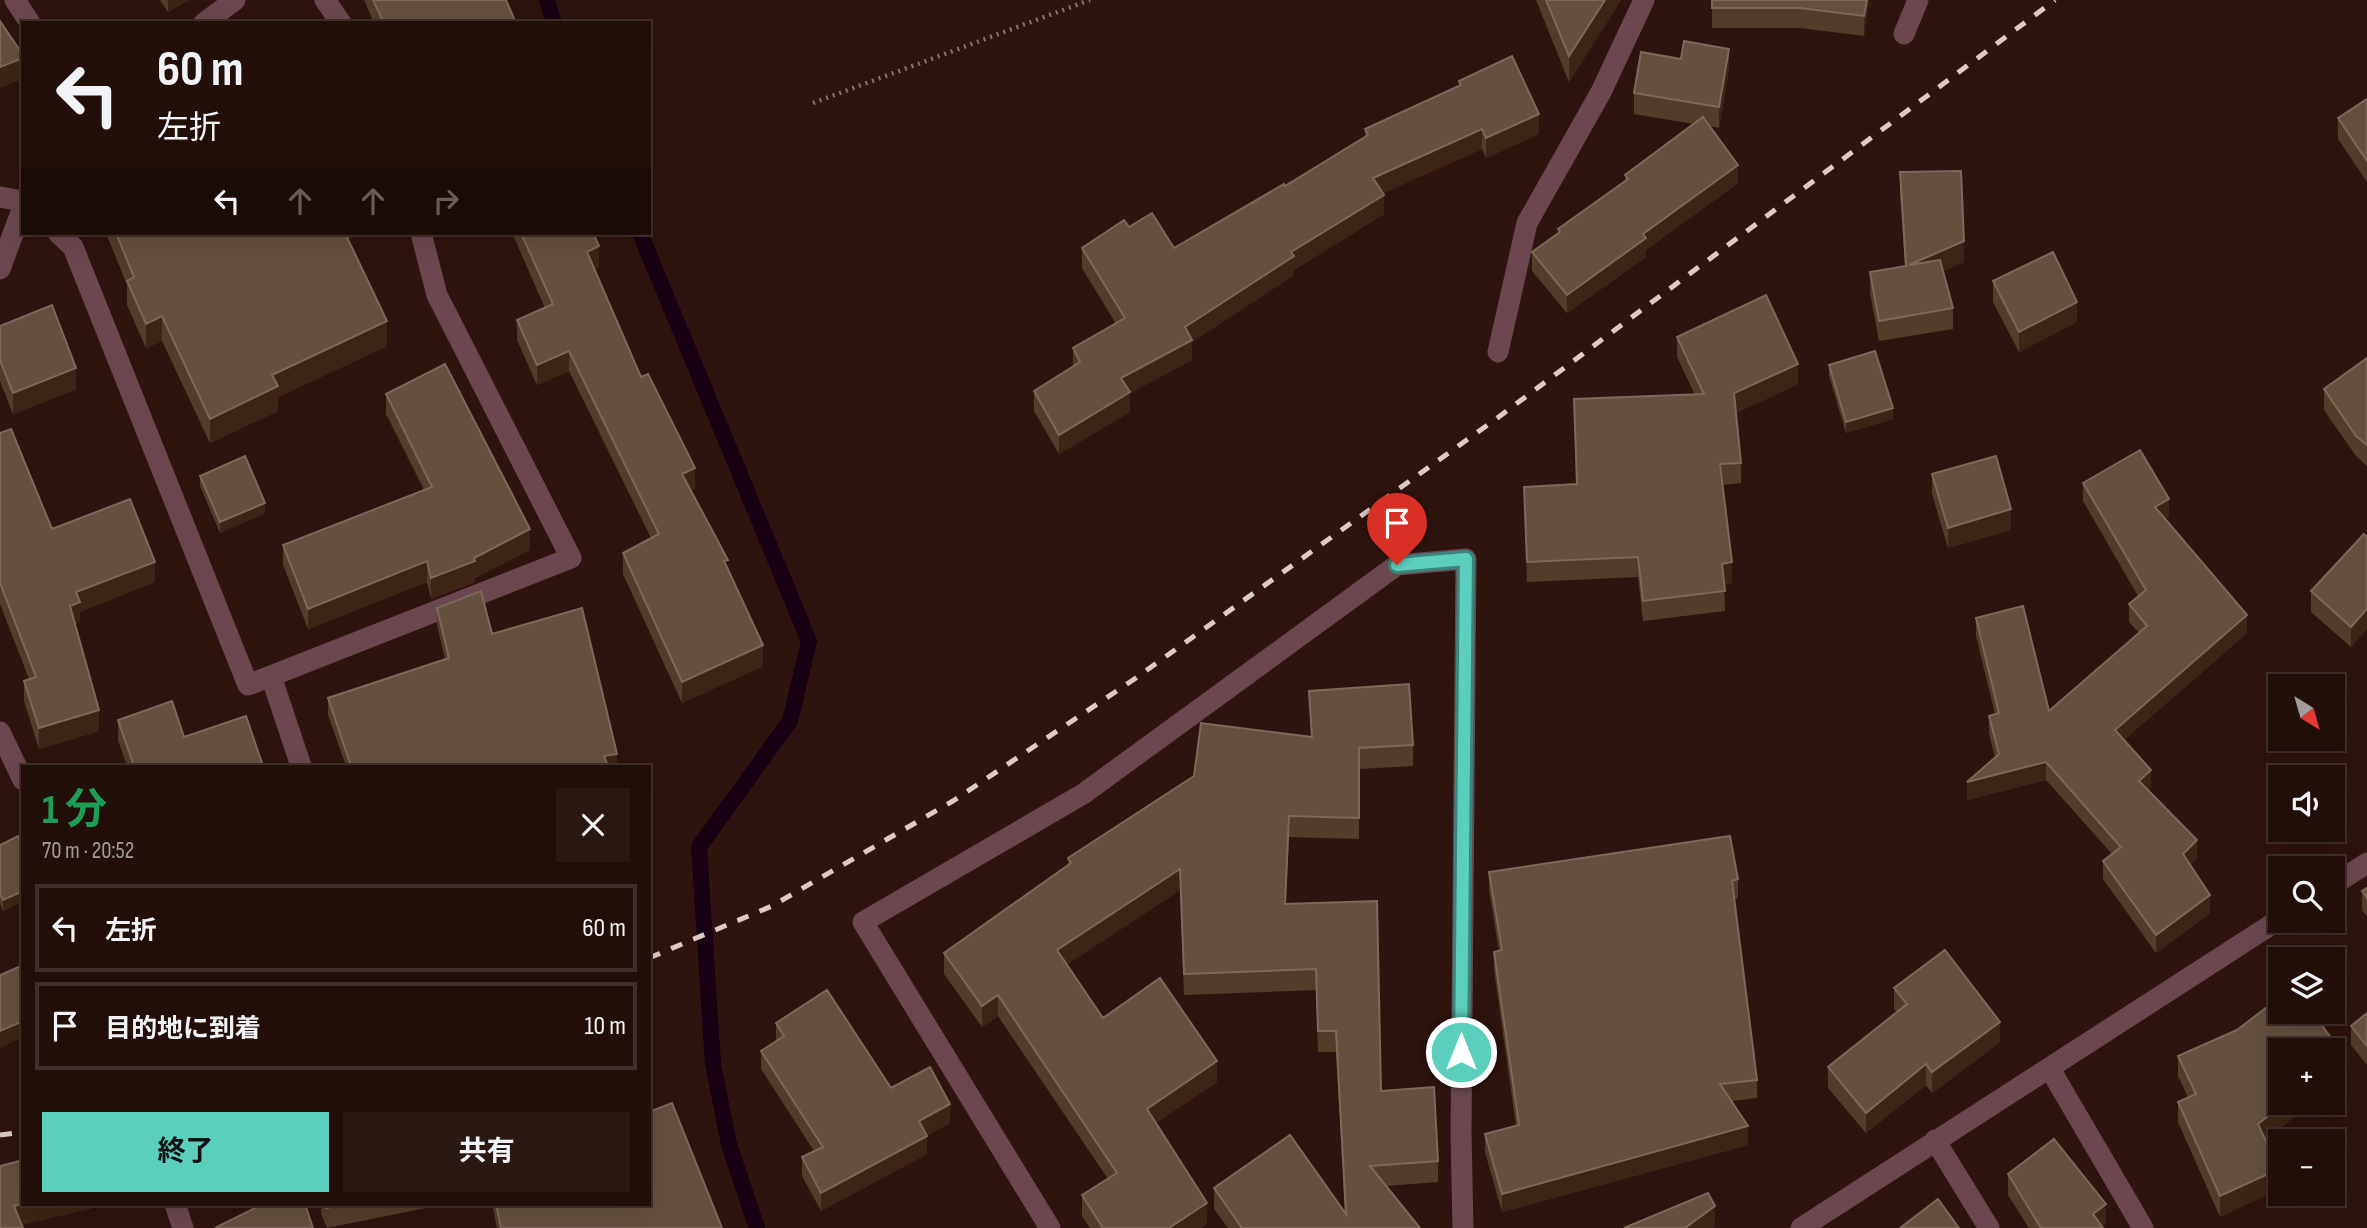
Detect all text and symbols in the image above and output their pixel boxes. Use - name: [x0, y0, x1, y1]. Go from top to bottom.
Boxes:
- text: 60 m: [157, 41, 244, 100]
- icon: left: [42, 49, 133, 140]
- text: 左折: [157, 109, 221, 148]
- icon: left: [208, 182, 246, 220]
- icon: ahead: [281, 182, 319, 220]
- icon: ahead: [354, 182, 392, 220]
- icon: right: [427, 182, 465, 220]
- pin: [1367, 493, 1427, 565]
- icon: arrive: [1378, 504, 1416, 542]
- north arrow: [2268, 674, 2345, 751]
- map controls: [2268, 674, 2345, 1206]
- button: sound: [2268, 765, 2345, 842]
- text: 1 分: [42, 785, 107, 836]
- button: close: [556, 788, 630, 862]
- text: 70 m · 20:52: [42, 837, 134, 865]
- button: search: [2268, 856, 2345, 933]
- icon: left: [46, 909, 84, 947]
- text: 60 m: [582, 913, 626, 944]
- text: 左折: [105, 916, 157, 947]
- button: layers: [2268, 947, 2345, 1024]
- icon: arrive: [46, 1007, 84, 1045]
- text: 10 m: [584, 1011, 626, 1042]
- text: 目的地に到着: [105, 1014, 261, 1045]
- position arrow: [1424, 1015, 1498, 1089]
- button: +: [2268, 1038, 2345, 1115]
- button: 終了: [42, 1112, 329, 1192]
- button: 共有: [343, 1112, 630, 1192]
- button: −: [2268, 1129, 2345, 1206]

